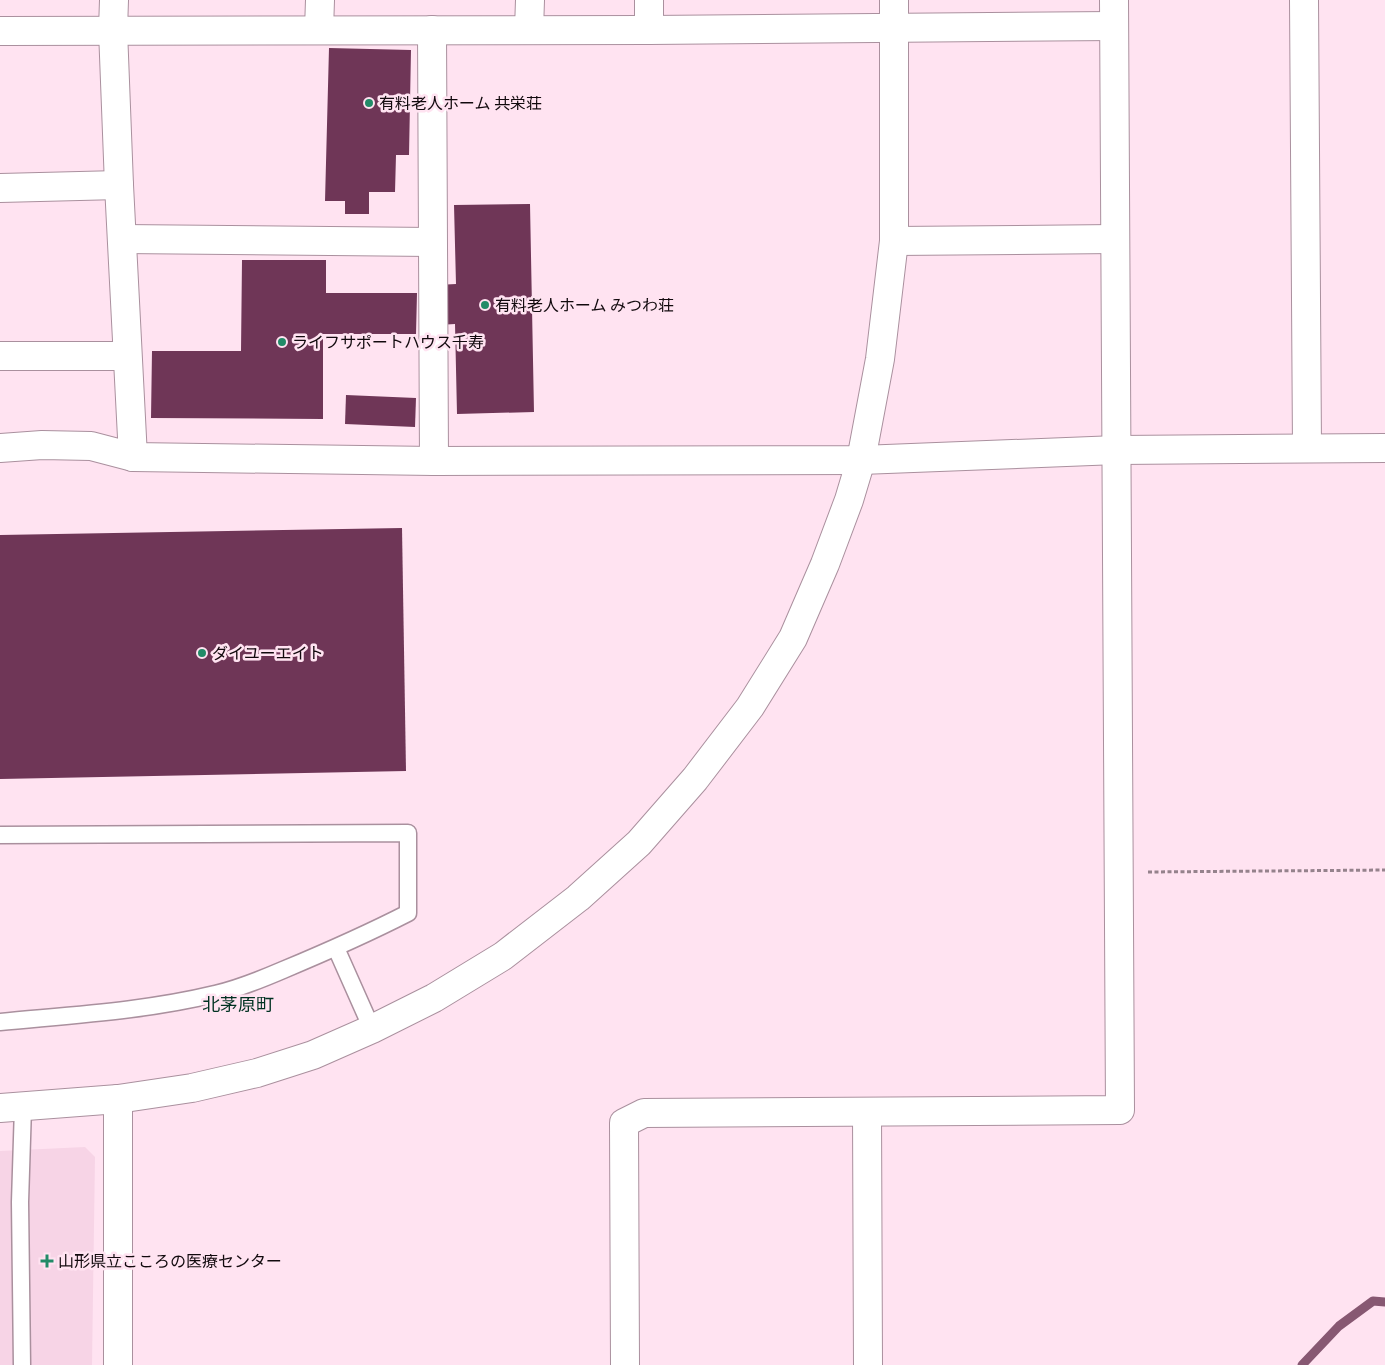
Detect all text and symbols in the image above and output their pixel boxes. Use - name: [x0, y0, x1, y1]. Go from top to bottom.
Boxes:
- place label: 有料老人ホーム 共栄荘: [379, 93, 542, 112]
- marker: 有料老人ホーム 共栄荘: [363, 97, 375, 109]
- place label: 有料老人ホーム みつわ荘: [495, 295, 674, 314]
- marker: 有料老人ホーム みつわ荘: [479, 299, 491, 311]
- place label: ライフサポートハウス千寿: [292, 332, 484, 351]
- marker: ライフサポートハウス千寿: [276, 336, 288, 348]
- place label: ダイユーエイト: [212, 643, 324, 662]
- marker: ダイユーエイト: [196, 647, 208, 659]
- district label: 北茅原町: [202, 993, 274, 1015]
- place label: 山形県立こころの医療センター: [58, 1251, 282, 1270]
- marker: 山形県立こころの医療センター: [40, 1254, 54, 1268]

